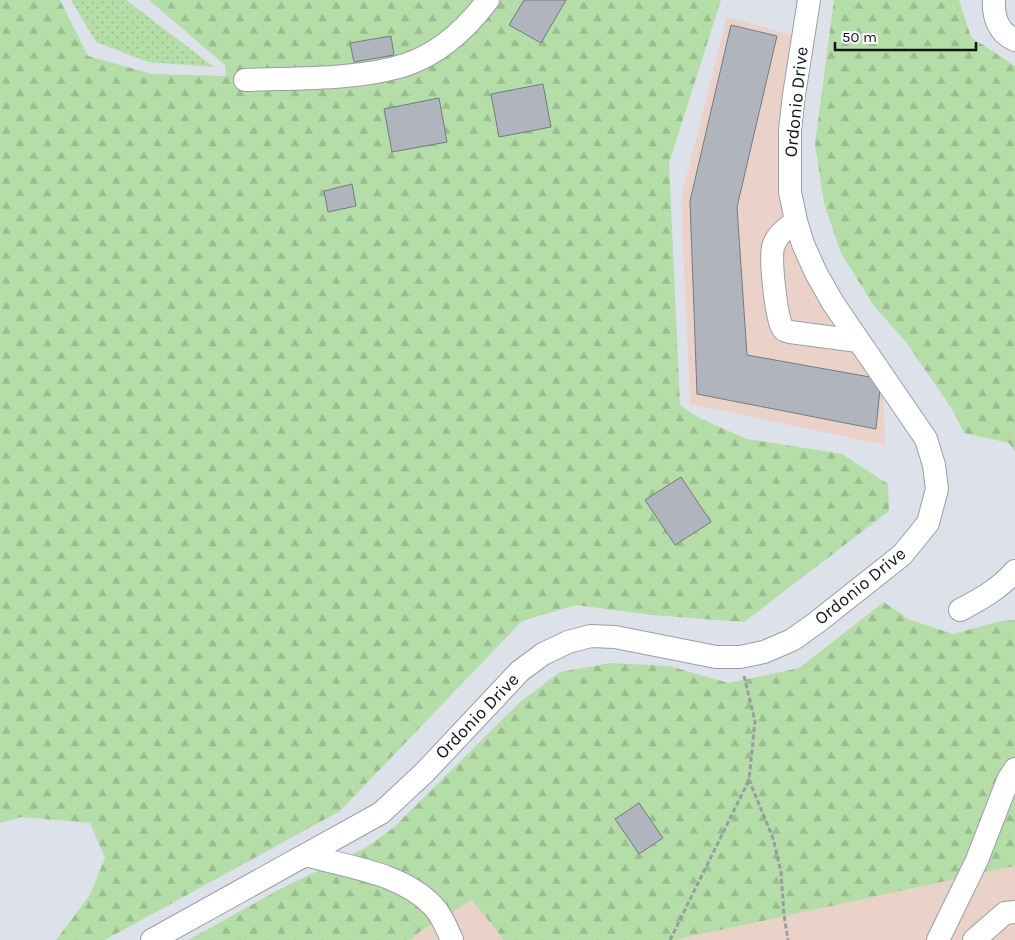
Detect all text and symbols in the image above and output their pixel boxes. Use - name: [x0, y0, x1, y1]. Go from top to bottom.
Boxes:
- scale bar: [835, 20, 976, 52]
- text: 50 m: [842, 28, 877, 46]
- street label: Ordonio Drive: [779, 46, 813, 158]
- street label: Ordonio Drive: [810, 543, 910, 629]
- street label: Ordonio Drive: [431, 668, 523, 764]

